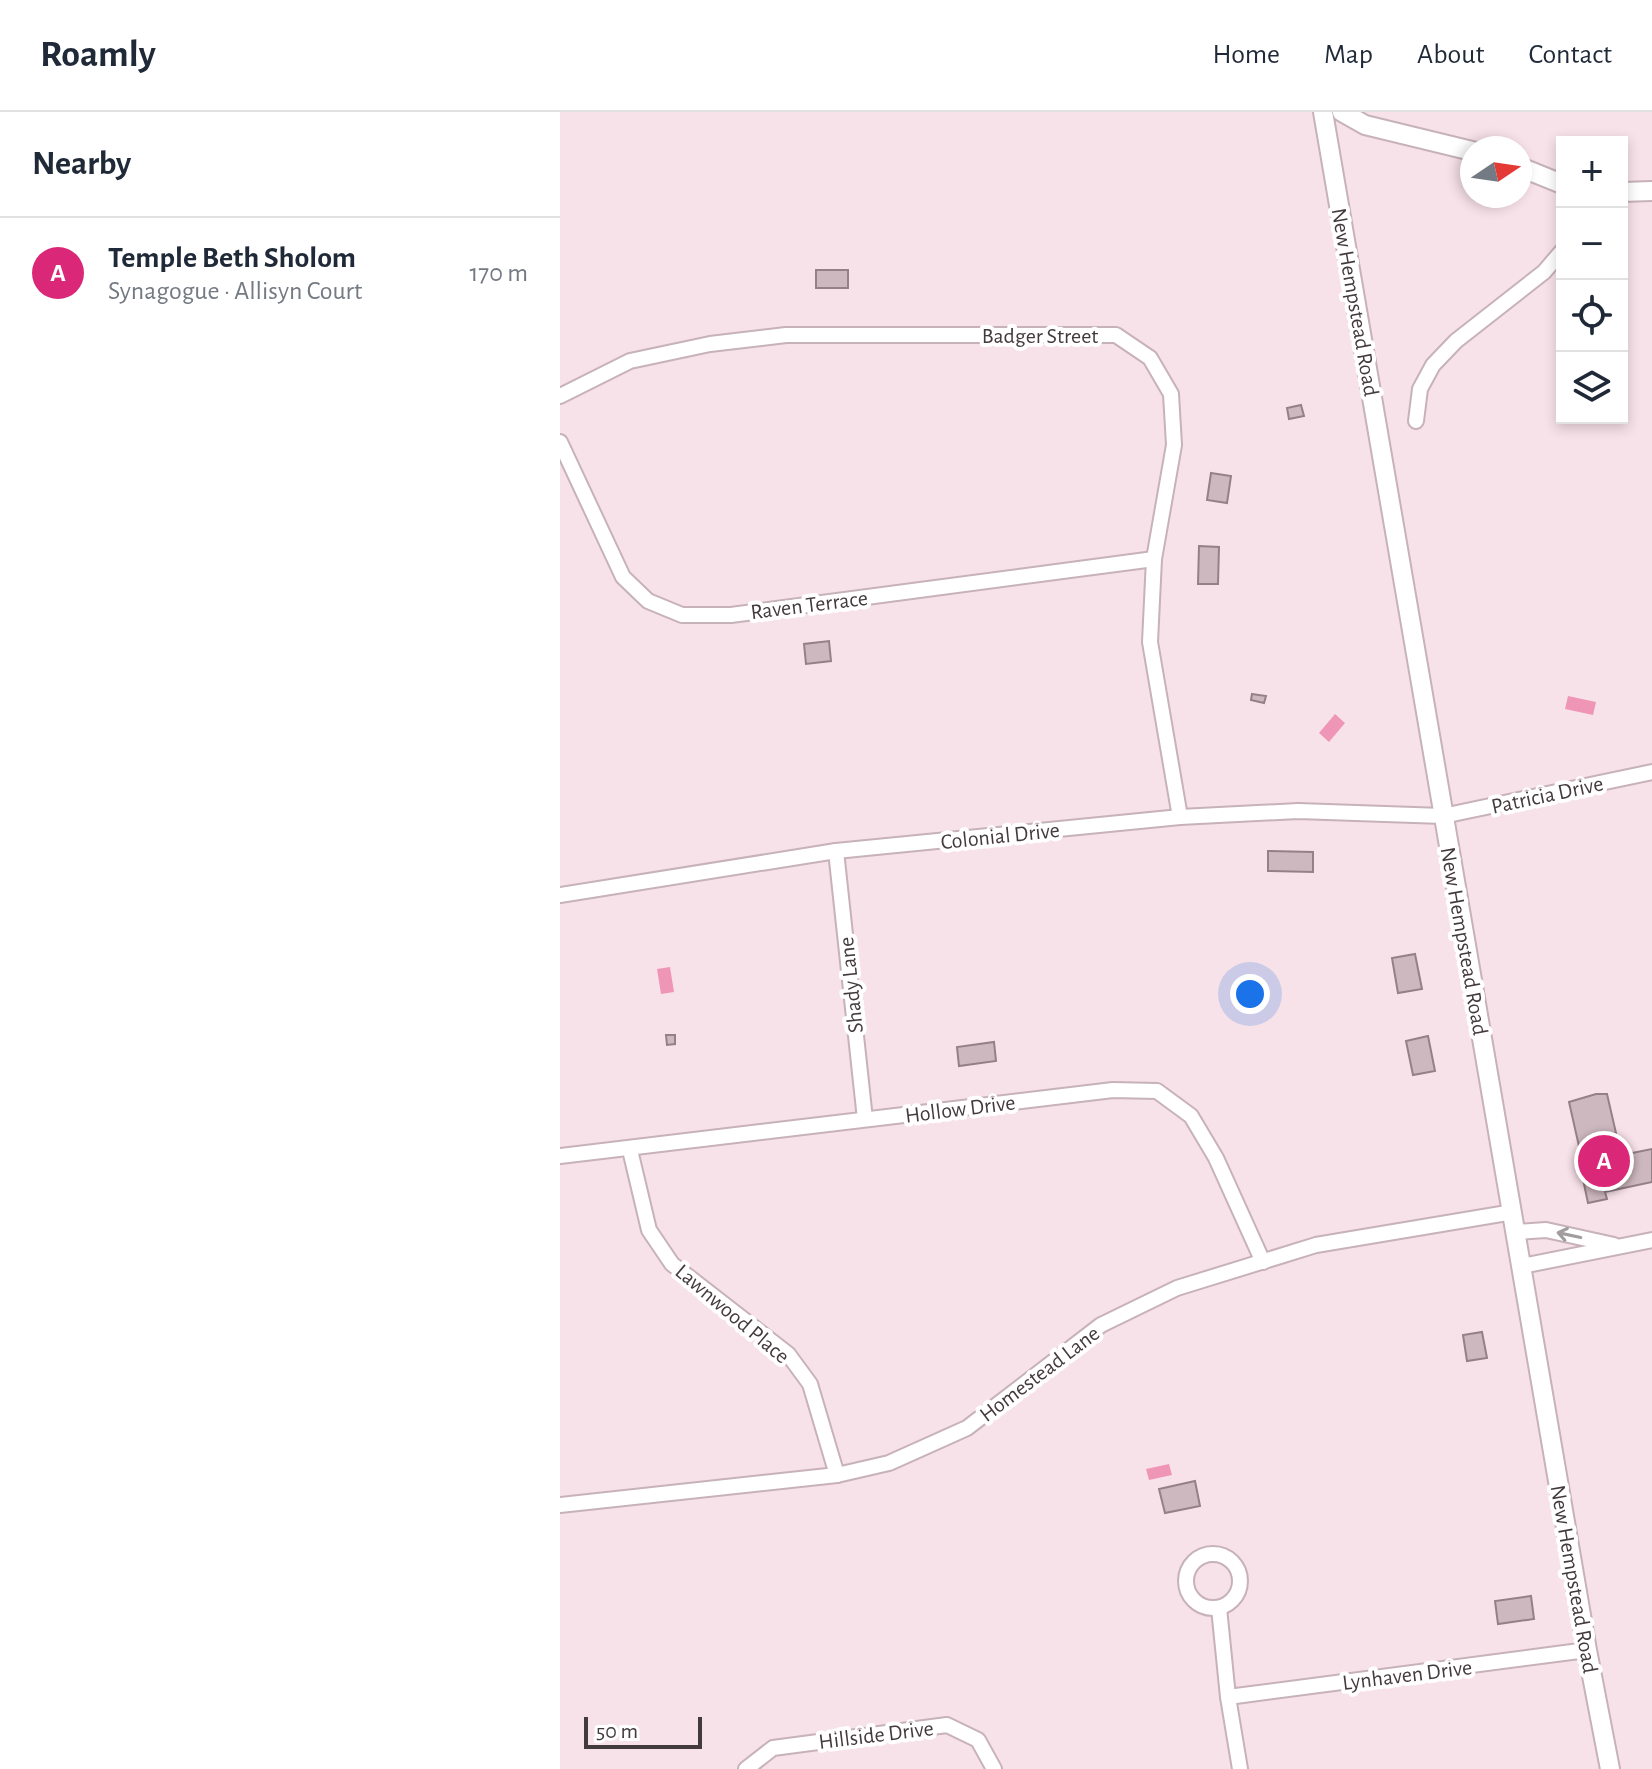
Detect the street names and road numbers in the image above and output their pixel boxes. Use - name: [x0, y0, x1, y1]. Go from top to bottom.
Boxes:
- street label: New Hempstead Road: [1328, 206, 1382, 398]
- street label: Badger Street: [982, 325, 1098, 347]
- street label: Raven Terrace: [749, 587, 869, 623]
- street label: Patricia Drive: [1489, 772, 1605, 818]
- street label: Colonial Drive: [940, 819, 1061, 853]
- street label: New Hempstead Road: [1437, 845, 1491, 1037]
- street label: Shady Lane: [835, 936, 867, 1034]
- street label: Hollow Drive: [904, 1091, 1017, 1127]
- street label: Lawnwood Place: [671, 1260, 794, 1368]
- street label: Homestead Lane: [976, 1322, 1104, 1426]
- street label: New Hempstead Road: [1547, 1483, 1601, 1675]
- street label: Lynhaven Drive: [1341, 1656, 1473, 1694]
- street label: Hillside Drive: [817, 1717, 935, 1753]

